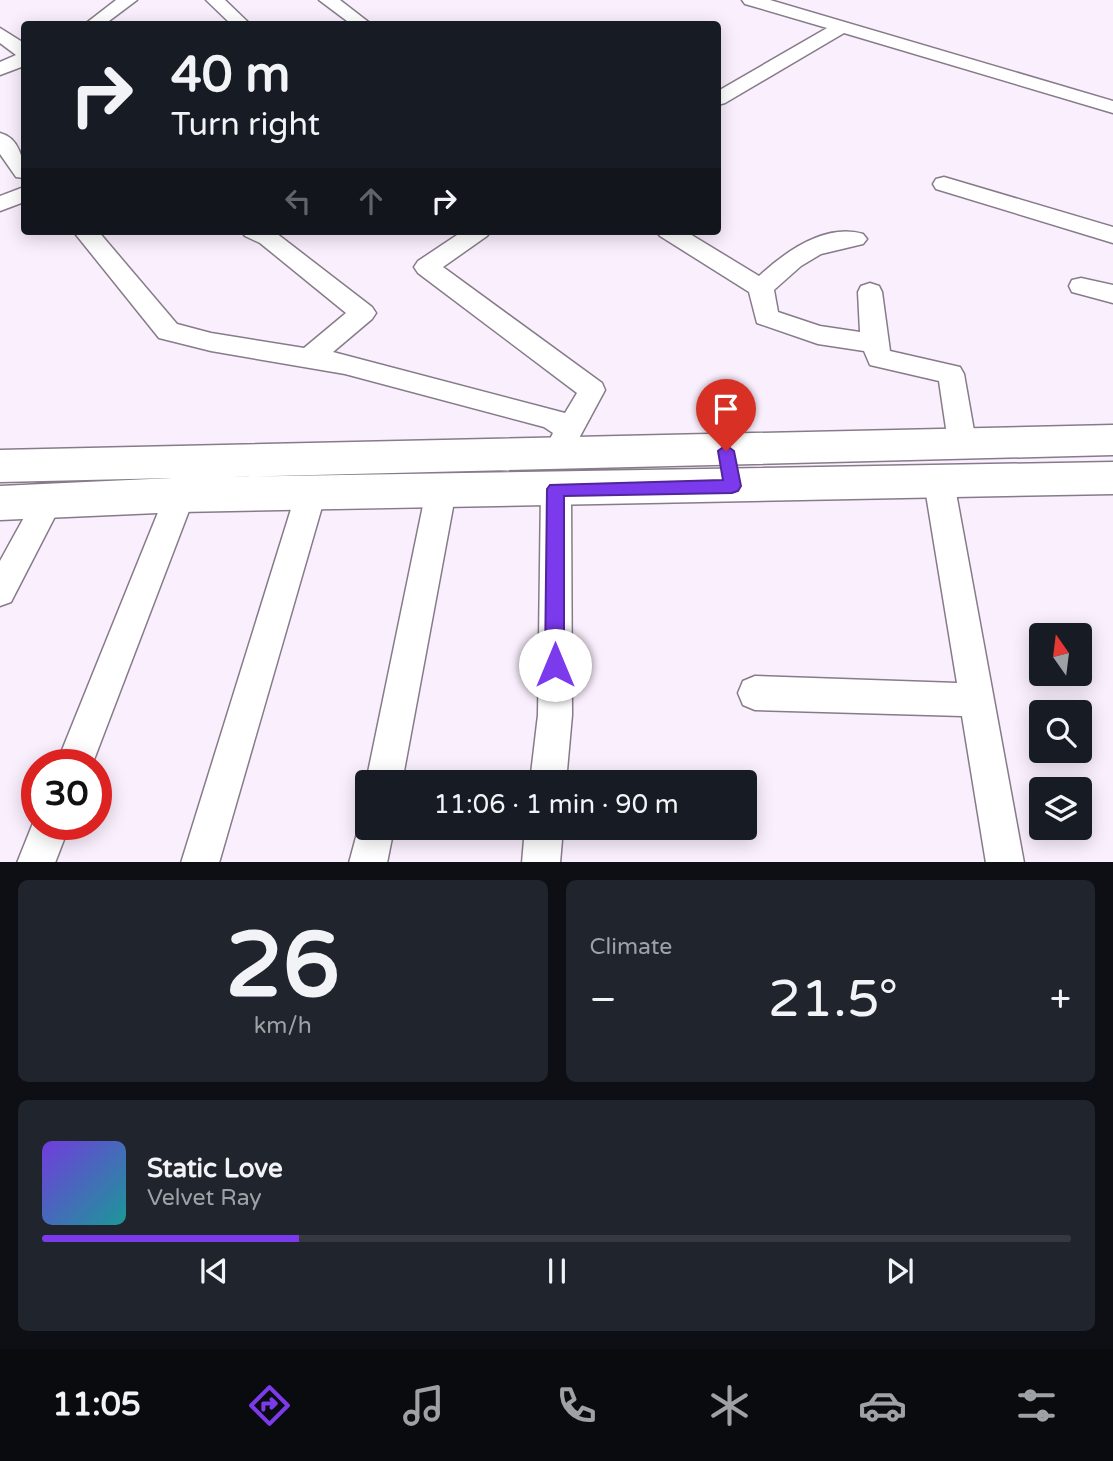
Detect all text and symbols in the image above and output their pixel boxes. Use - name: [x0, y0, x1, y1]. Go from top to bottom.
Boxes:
- text: 40 m: [171, 46, 290, 105]
- icon: right: [56, 49, 147, 140]
- text: Turn right: [171, 106, 320, 144]
- icon: left: [279, 182, 317, 220]
- icon: ahead: [352, 182, 390, 220]
- icon: right: [425, 182, 463, 220]
- pin: [696, 379, 756, 451]
- icon: arrive: [707, 390, 745, 428]
- north arrow: [1029, 623, 1092, 686]
- map controls: [1029, 623, 1092, 840]
- position arrow: [518, 628, 592, 702]
- button: search: [1029, 700, 1092, 763]
- speed limit sign: 30: [21, 749, 112, 840]
- button: layers: [1029, 777, 1092, 840]
- text: 11:06 · 1 min · 90 m: [433, 789, 679, 820]
- text: 26: [226, 911, 340, 1021]
- text: Climate: [590, 933, 672, 961]
- text: 21.5°: [768, 968, 898, 1031]
- text: −: [590, 977, 617, 1023]
- text: +: [1050, 977, 1071, 1023]
- text: km/h: [254, 1012, 312, 1040]
- text: Static Love: [147, 1153, 283, 1184]
- text: Velvet Ray: [147, 1184, 262, 1212]
- icon: previous: [195, 1252, 233, 1290]
- icon: pause: [538, 1252, 576, 1290]
- icon: next: [881, 1252, 919, 1290]
- icon: directions: [245, 1381, 294, 1430]
- icon: music: [399, 1381, 448, 1430]
- icon: phone: [552, 1381, 601, 1430]
- icon: climate: [705, 1381, 754, 1430]
- icon: car: [858, 1381, 907, 1430]
- icon: filters: [1012, 1381, 1061, 1430]
- text: 11:05: [52, 1386, 141, 1424]

